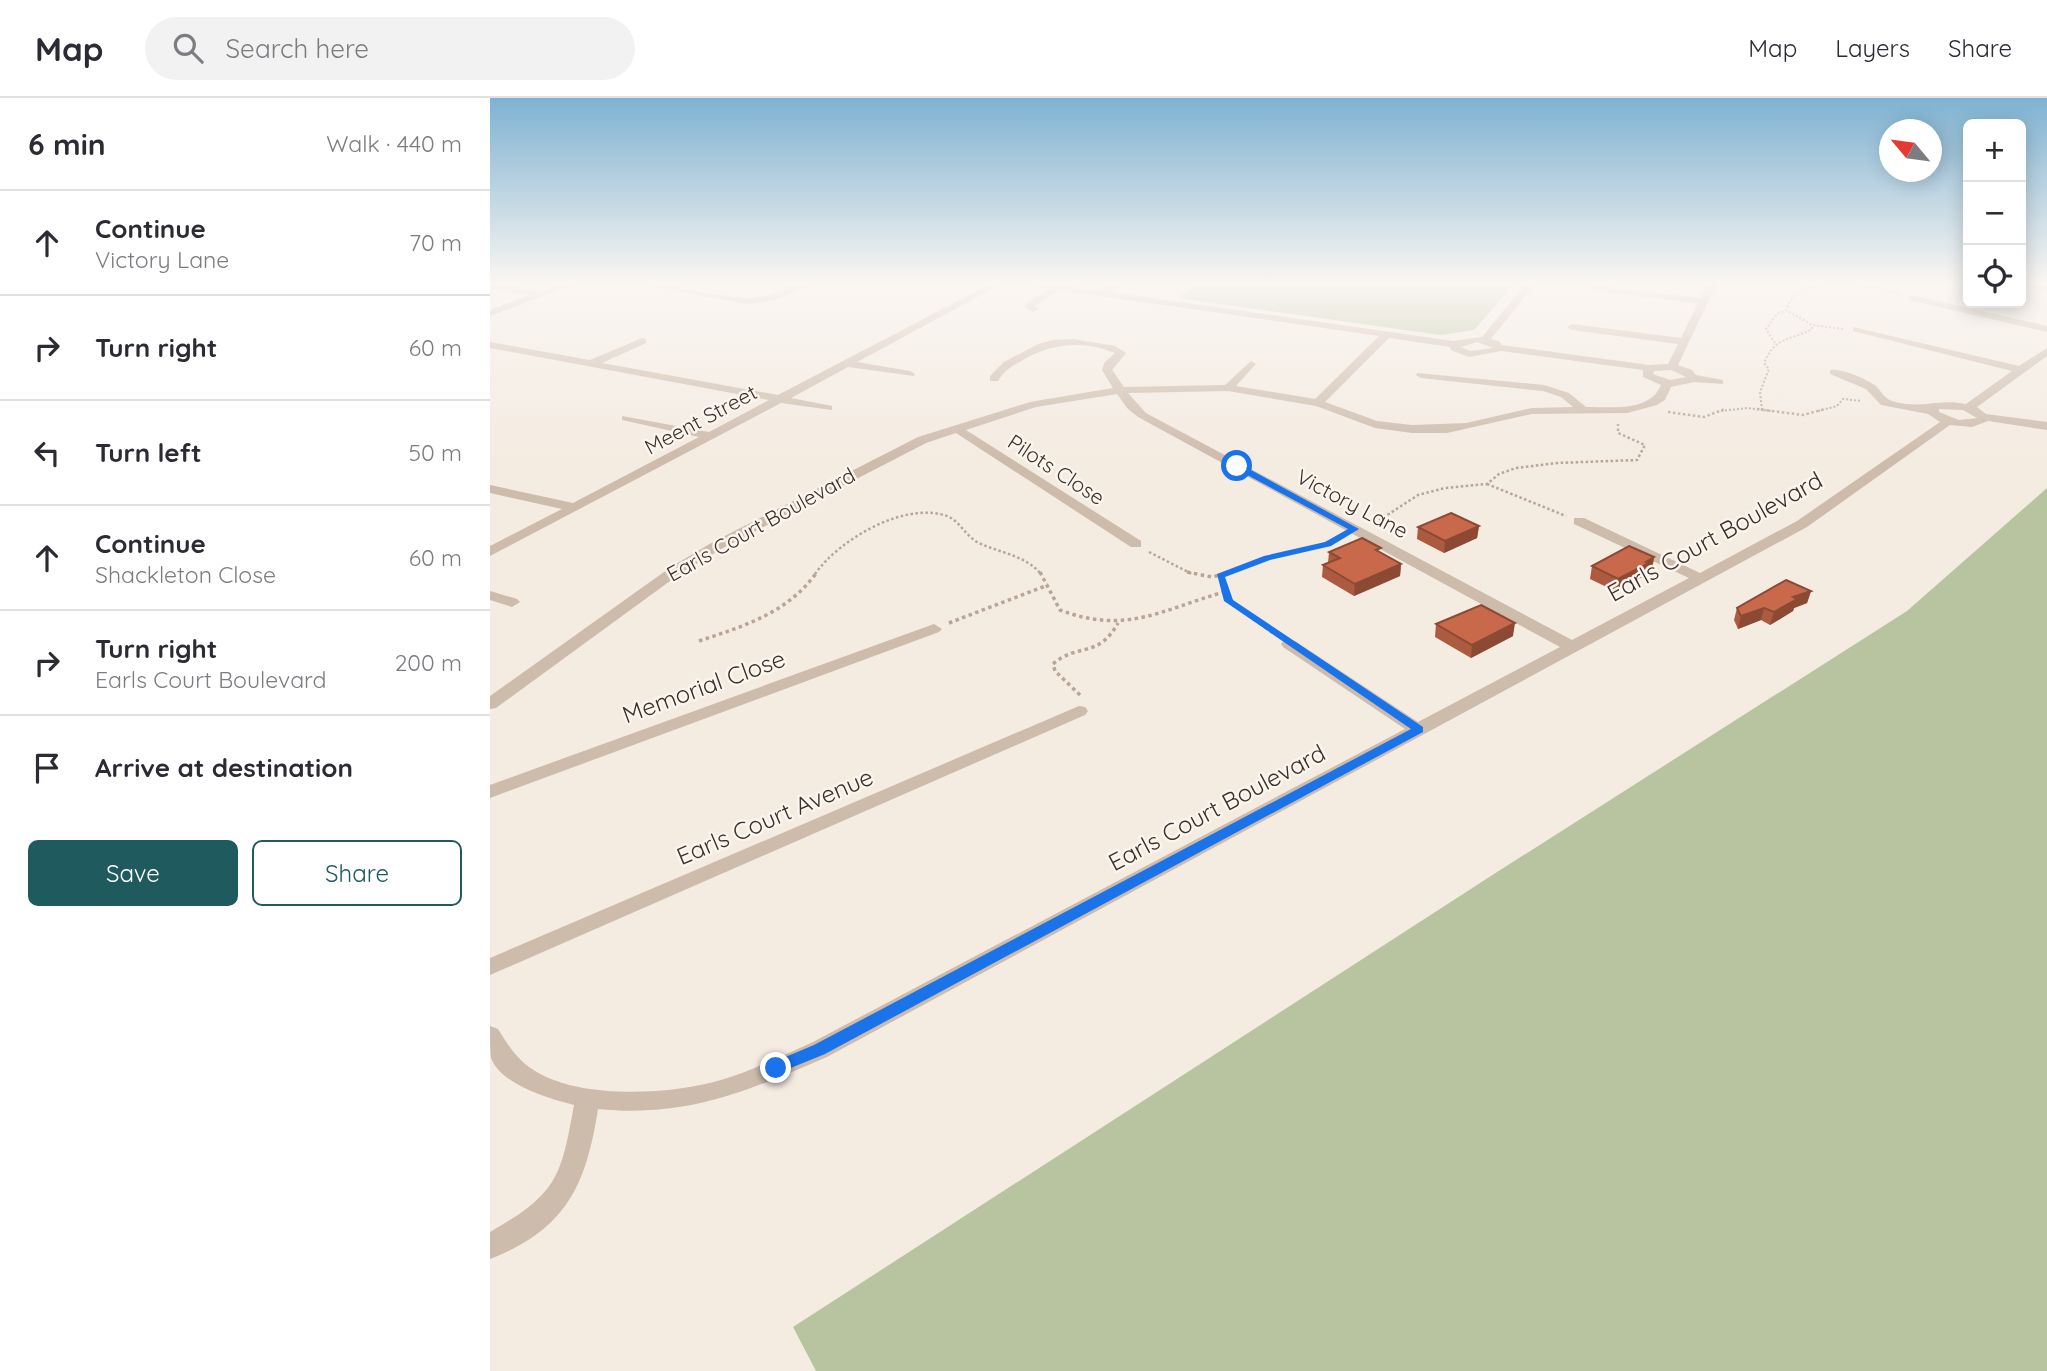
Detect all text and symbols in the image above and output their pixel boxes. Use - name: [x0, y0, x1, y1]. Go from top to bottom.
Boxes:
- search box: [145, 17, 635, 80]
- text: Map: [35, 28, 103, 69]
- icon: search: [169, 29, 207, 67]
- text: Search here: [225, 32, 369, 65]
- text: Map: [1748, 33, 1797, 63]
- text: Layers: [1835, 33, 1910, 63]
- text: Share: [1948, 33, 2012, 63]
- north arrow: [1879, 119, 1942, 182]
- map controls: [1963, 119, 2026, 308]
- button: +: [1963, 119, 2026, 182]
- text: 6 min: [28, 125, 106, 163]
- text: Walk · 440 m: [326, 129, 462, 158]
- button: −: [1963, 182, 2026, 245]
- text: Continue: [95, 212, 206, 245]
- icon: ahead: [28, 224, 66, 262]
- text: 70 m: [409, 228, 462, 257]
- text: Victory Lane: [95, 245, 229, 274]
- button: locate: [1963, 245, 2026, 308]
- icon: right: [28, 329, 66, 367]
- text: Turn right: [95, 331, 217, 364]
- text: 60 m: [409, 333, 462, 362]
- street label: Meent Street: [640, 379, 761, 460]
- street label: Pilots Close: [1003, 428, 1110, 510]
- icon: left: [28, 434, 66, 472]
- text: Turn left: [95, 436, 202, 469]
- text: 50 m: [409, 438, 462, 467]
- route start: [1221, 450, 1252, 481]
- street label: Earls Court Boulevard: [662, 462, 859, 587]
- street label: Victory Lane: [1292, 463, 1413, 543]
- street label: Earls Court Boulevard: [1602, 464, 1827, 608]
- text: Continue: [95, 527, 206, 560]
- icon: ahead: [28, 539, 66, 577]
- text: 60 m: [409, 543, 462, 572]
- text: Shackleton Close: [95, 560, 276, 589]
- text: Turn right: [95, 632, 217, 665]
- street label: Memorial Close: [618, 643, 789, 729]
- icon: right: [28, 644, 66, 682]
- text: 200 m: [395, 648, 462, 677]
- text: Earls Court Boulevard: [95, 665, 326, 694]
- street label: Earls Court Boulevard: [1103, 737, 1330, 877]
- icon: arrive: [28, 749, 66, 787]
- text: Arrive at destination: [95, 751, 353, 784]
- street label: Earls Court Avenue: [672, 761, 877, 871]
- button: Save: [28, 840, 238, 906]
- button: Share: [252, 840, 462, 906]
- route end: [760, 1052, 791, 1083]

